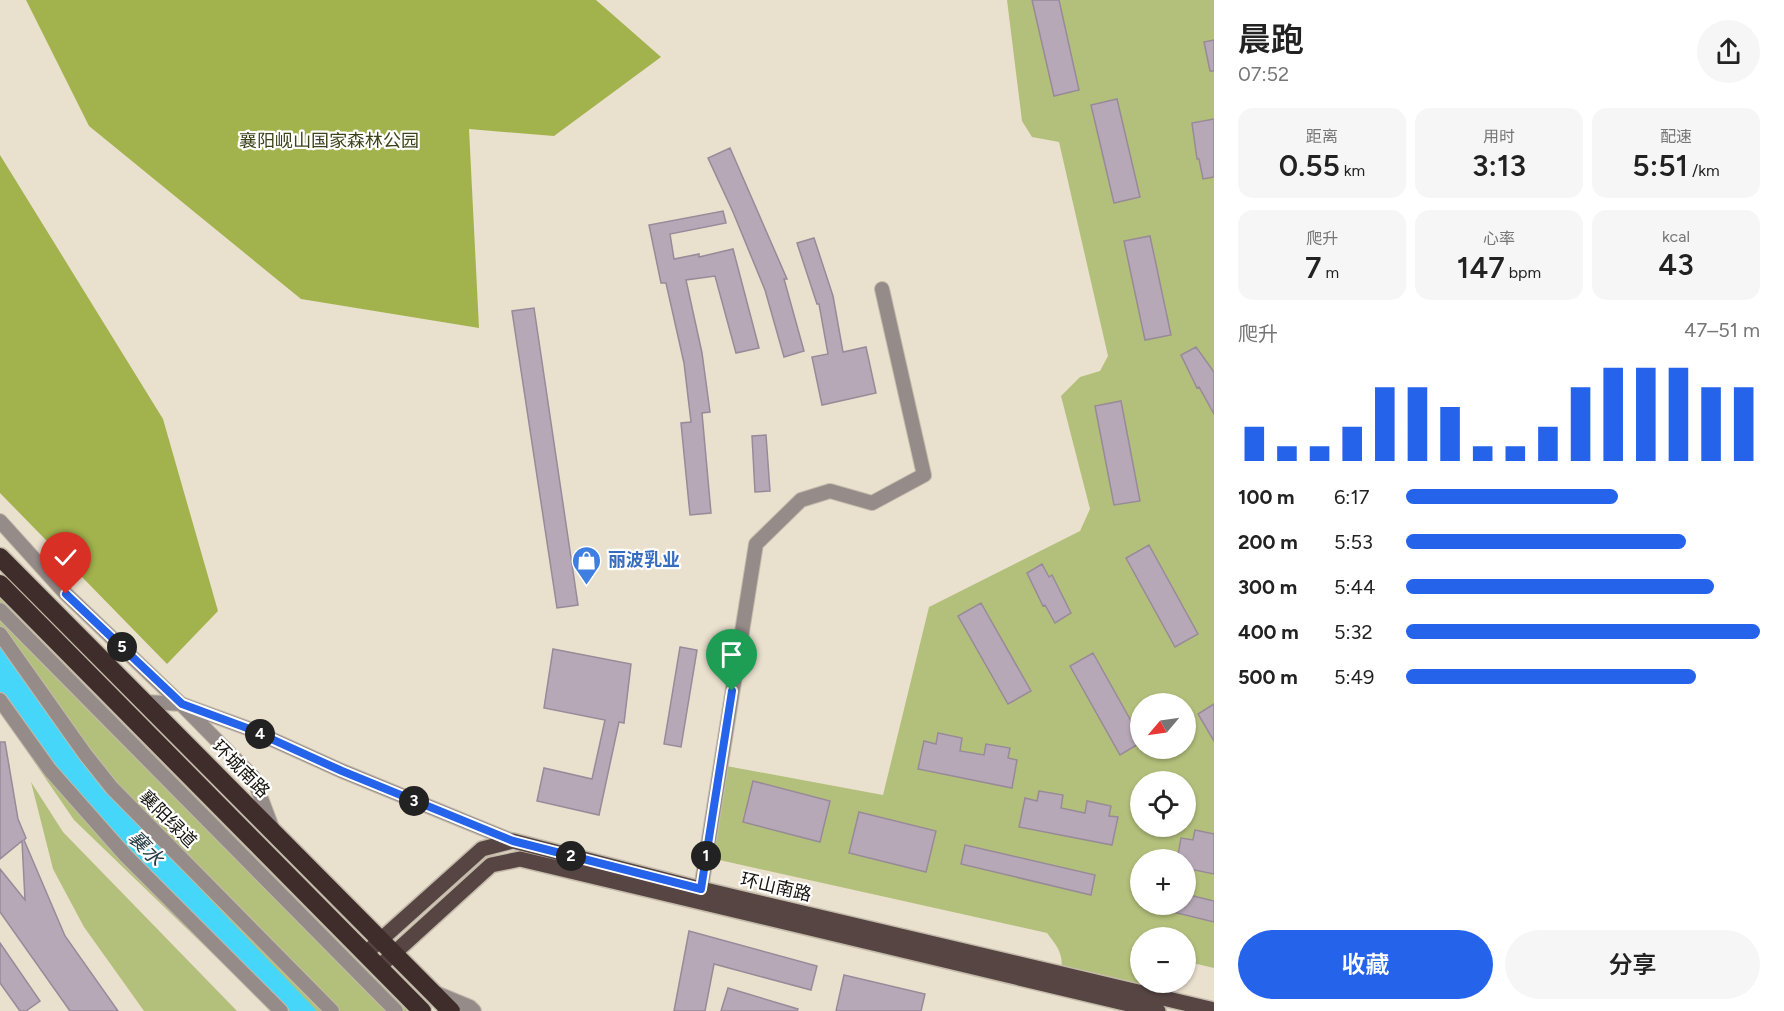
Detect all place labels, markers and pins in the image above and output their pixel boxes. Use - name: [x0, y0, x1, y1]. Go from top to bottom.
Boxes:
- pin: [40, 532, 91, 594]
- shop icon: 丽波乳业: [571, 544, 603, 586]
- place label: 丽波乳业: [608, 549, 680, 571]
- pin: [706, 629, 757, 691]
- pin: 5: [107, 632, 137, 662]
- pin: 4: [245, 719, 275, 749]
- pin: 3: [399, 786, 429, 816]
- pin: 2: [556, 841, 586, 871]
- pin: 1: [691, 841, 721, 871]

